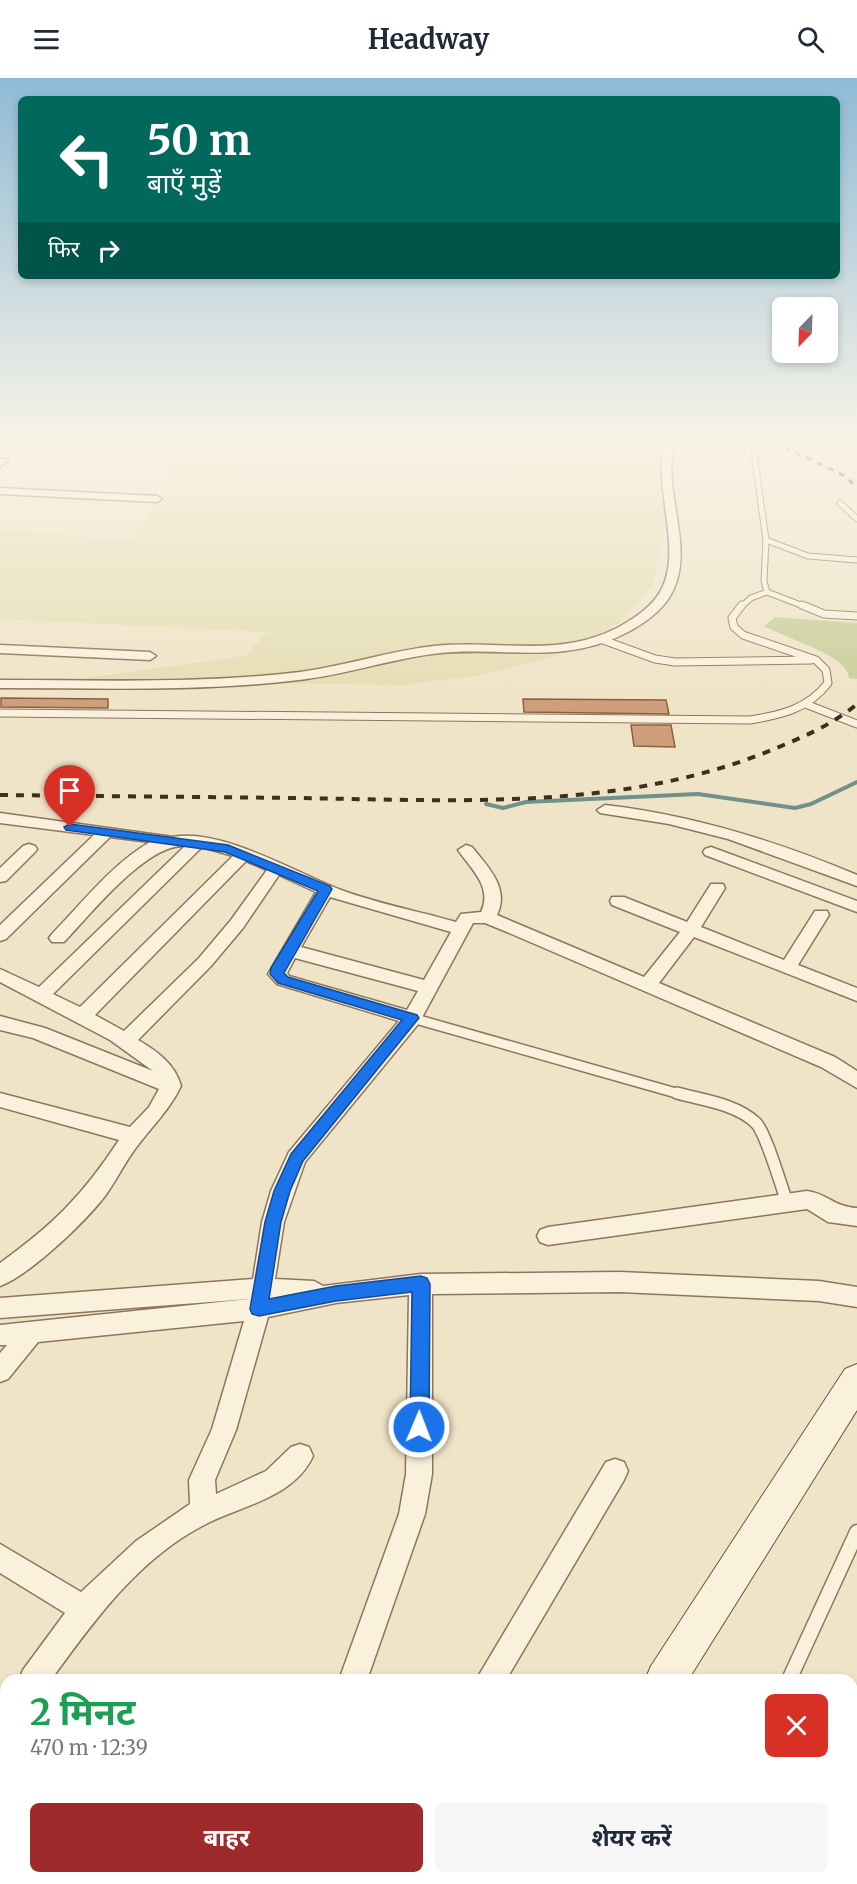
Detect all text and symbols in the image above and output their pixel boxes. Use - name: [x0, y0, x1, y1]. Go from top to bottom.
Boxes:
- text: Headway: [368, 22, 489, 56]
- icon: menu: [30, 23, 63, 56]
- icon: search: [794, 23, 827, 56]
- text: 50 m: [147, 114, 251, 166]
- icon: left: [48, 120, 126, 198]
- text: बाएँ मुड़ें: [147, 166, 221, 200]
- icon: right: [92, 234, 125, 267]
- text: फिर: [48, 235, 80, 263]
- north arrow: [772, 297, 838, 363]
- map controls: [772, 297, 838, 363]
- pin: [44, 765, 95, 827]
- icon: arrive: [53, 774, 86, 807]
- position arrow: [387, 1395, 451, 1459]
- text: 2 मिनट: [30, 1690, 135, 1735]
- button: close: [765, 1694, 828, 1757]
- text: 470 m · 12:39: [30, 1735, 148, 1760]
- button: बाहर: [30, 1803, 423, 1872]
- button: शेयर करें: [435, 1803, 828, 1872]

